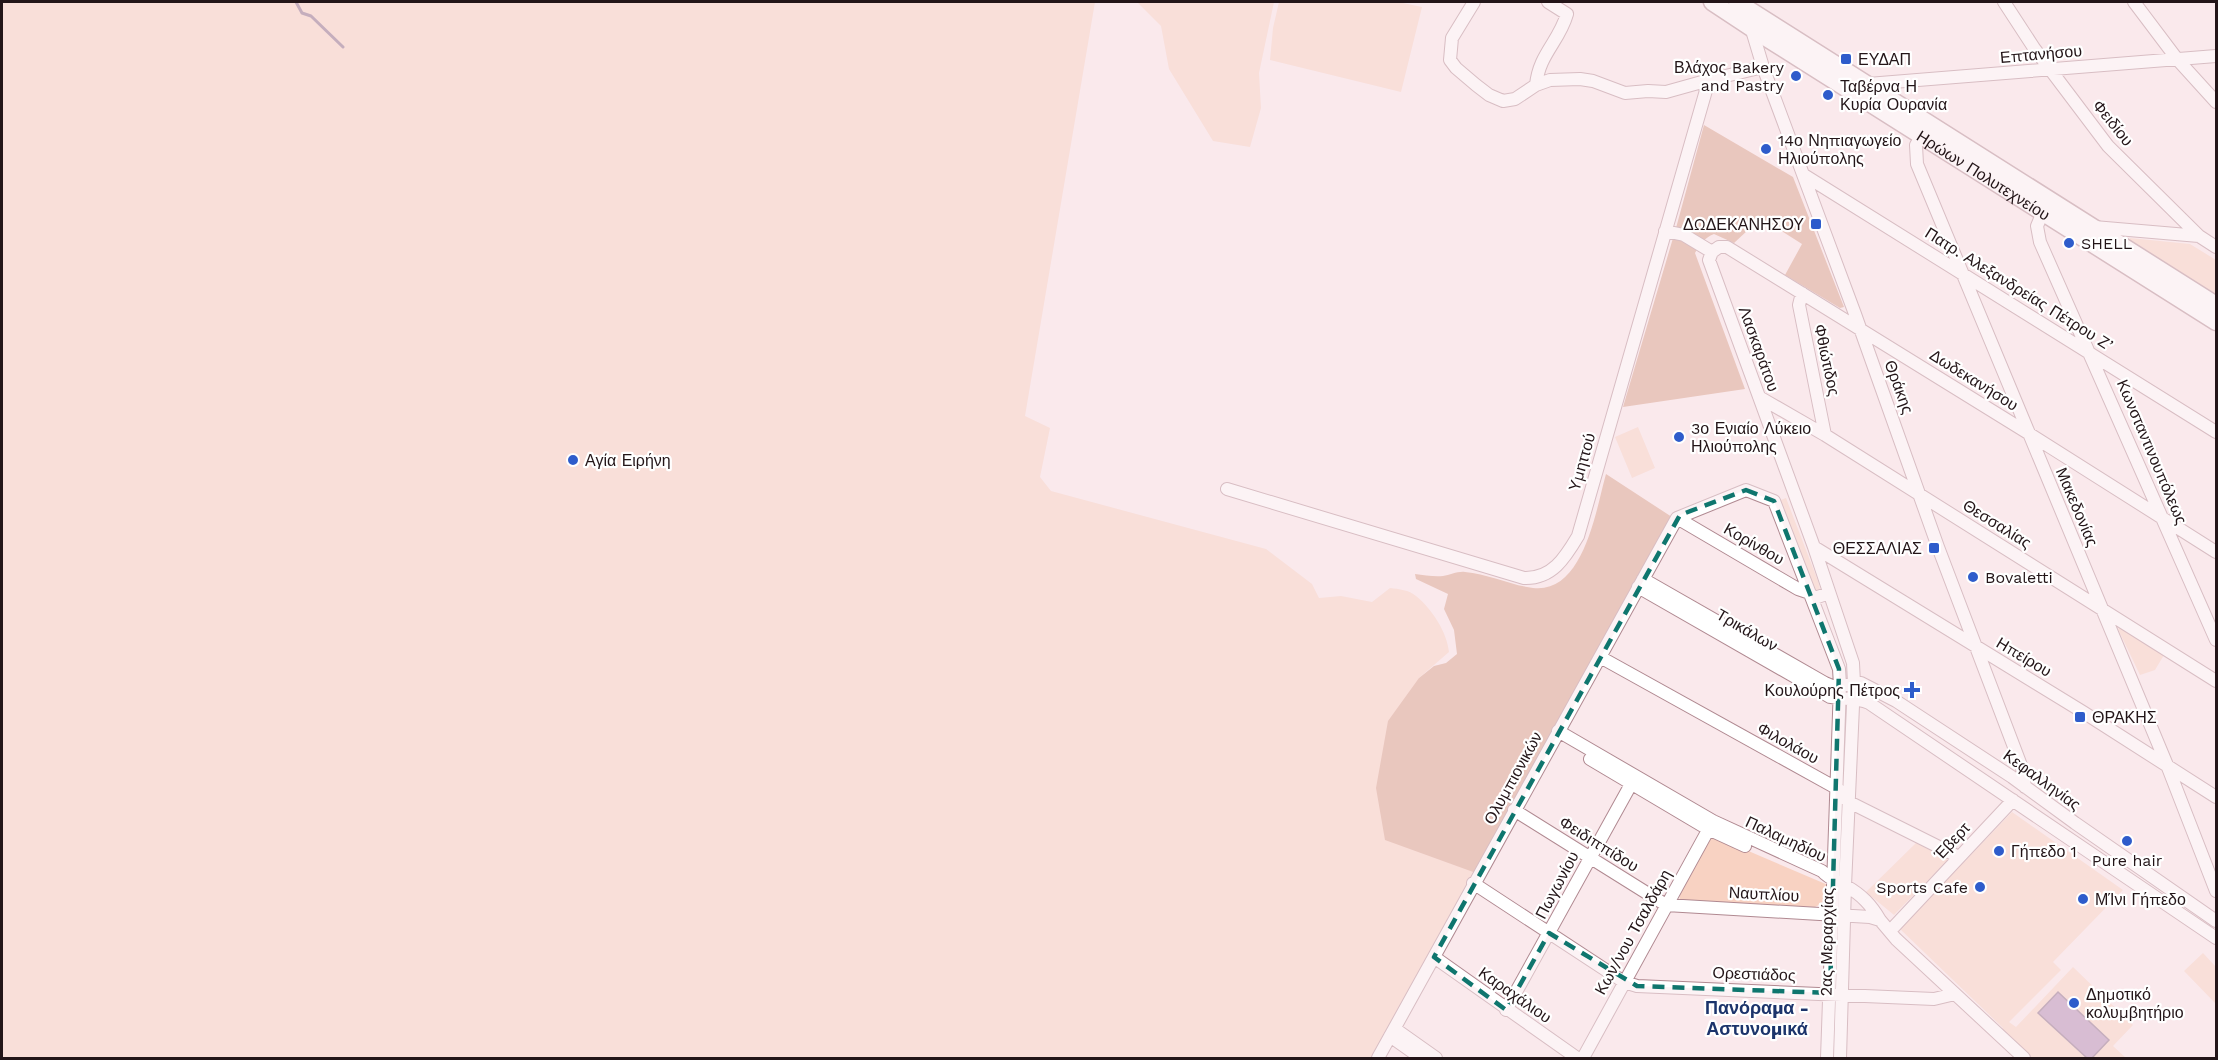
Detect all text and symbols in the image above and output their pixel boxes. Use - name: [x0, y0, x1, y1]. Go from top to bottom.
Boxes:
- street label: Επτανήσου: [1999, 41, 2083, 67]
- place label: ΕΥΔΑΠ: [1858, 50, 1911, 69]
- marker: ΕΥΔΑΠ: [1839, 52, 1853, 66]
- place label: Βλάχος Bakery and Pastry: [1674, 58, 1785, 95]
- marker: Βλάχος Bakery and Pastry: [1789, 69, 1803, 83]
- place label: Ταβέρνα Η Κυρία Ουρανία: [1840, 77, 1947, 114]
- marker: Ταβέρνα Η Κυρία Ουρανία: [1821, 88, 1835, 102]
- street label: Φειδίου: [2089, 96, 2137, 150]
- street label: Ηρώων Πολυτεχνείου: [1913, 126, 2054, 224]
- place label: 14ο Νηπιαγωγείο Ηλιούπολης: [1778, 131, 1902, 168]
- marker: 14ο Νηπιαγωγείο Ηλιούπολης: [1759, 142, 1773, 156]
- place label: ΔΩΔΕΚΑΝΗΣΟΥ: [1683, 215, 1804, 234]
- marker: ΔΩΔΕΚΑΝΗΣΟΥ: [1809, 217, 1823, 231]
- street label: Πατρ. Αλεξανδρείας Πέτρου Ζ’: [1922, 223, 2116, 355]
- place label: SHELL: [2081, 234, 2133, 253]
- marker: SHELL: [2062, 236, 2076, 250]
- street label: Λασκαράτου: [1735, 304, 1783, 394]
- street label: Φθιώτιδος: [1810, 322, 1844, 398]
- street label: Δωδεκανήσου: [1926, 345, 2022, 415]
- street label: Θράκης: [1881, 358, 1918, 417]
- street label: Κωνσταντινουπόλεως: [2113, 377, 2191, 528]
- place label: 3ο Ενιαίο Λύκειο Ηλιούπολης: [1691, 419, 1811, 456]
- marker: 3ο Ενιαίο Λύκειο Ηλιούπολης: [1672, 430, 1686, 444]
- street label: Υμηττού: [1565, 431, 1599, 493]
- place label: Αγία Ειρήνη: [585, 451, 671, 470]
- marker: Αγία Ειρήνη: [566, 453, 580, 467]
- street label: Μακεδονίας: [2052, 465, 2102, 550]
- street label: Θεσσαλίας: [1959, 496, 2035, 553]
- street label: Κορίνθου: [1720, 519, 1788, 569]
- place label: ΘΕΣΣΑΛΙΑΣ: [1833, 539, 1922, 558]
- marker: ΘΕΣΣΑΛΙΑΣ: [1927, 541, 1941, 555]
- place label: Bovaletti: [1985, 568, 2053, 587]
- marker: Bovaletti: [1966, 570, 1980, 584]
- street label: Τρικάλων: [1713, 605, 1781, 655]
- street label: Ηπείρου: [1993, 633, 2055, 681]
- place label: Κουλούρης Πέτρος: [1765, 681, 1900, 700]
- marker: Κουλούρης Πέτρος: [1905, 683, 1919, 697]
- place label: ΘΡΑΚΗΣ: [2092, 708, 2157, 727]
- marker: ΘΡΑΚΗΣ: [2073, 710, 2087, 724]
- street label: Φιλολάου: [1754, 718, 1822, 768]
- street label: Ολυμπιονικών: [1480, 728, 1546, 828]
- street label: Κεφαλληνίας: [2000, 746, 2085, 815]
- street label: Φειδιππίδου: [1556, 812, 1642, 876]
- street label: Παλαμηδίου: [1743, 812, 1829, 866]
- street label: Έβερτ: [1929, 818, 1974, 864]
- marker: Pure hair: [2120, 834, 2134, 848]
- place label: Γήπεδο 1: [2011, 842, 2077, 861]
- marker: Γήπεδο 1: [1992, 844, 2006, 858]
- street label: Πωγωνίου: [1531, 848, 1583, 922]
- place label: Pure hair: [2092, 851, 2163, 870]
- street label: Κων/νου Τσαλδάρη: [1591, 866, 1675, 998]
- place label: Sports Cafe: [1876, 878, 1968, 897]
- marker: Sports Cafe: [1973, 880, 1987, 894]
- street label: Ναυπλίου: [1728, 883, 1800, 905]
- street label: 2ας Μεραρχίας: [1817, 887, 1837, 996]
- place label: ΜΊνι Γήπεδο: [2095, 890, 2186, 909]
- marker: ΜΊνι Γήπεδο: [2076, 892, 2090, 906]
- street label: Καραχάλιου: [1475, 963, 1555, 1027]
- street label: Ορεστιάδος: [1712, 963, 1796, 985]
- place label: Δημοτικό κολυμβητήριο: [2086, 985, 2184, 1022]
- marker: Δημοτικό κολυμβητήριο: [2067, 996, 2081, 1010]
- district label: Πανόραμα - Αστυνομικά: [1705, 997, 1809, 1039]

